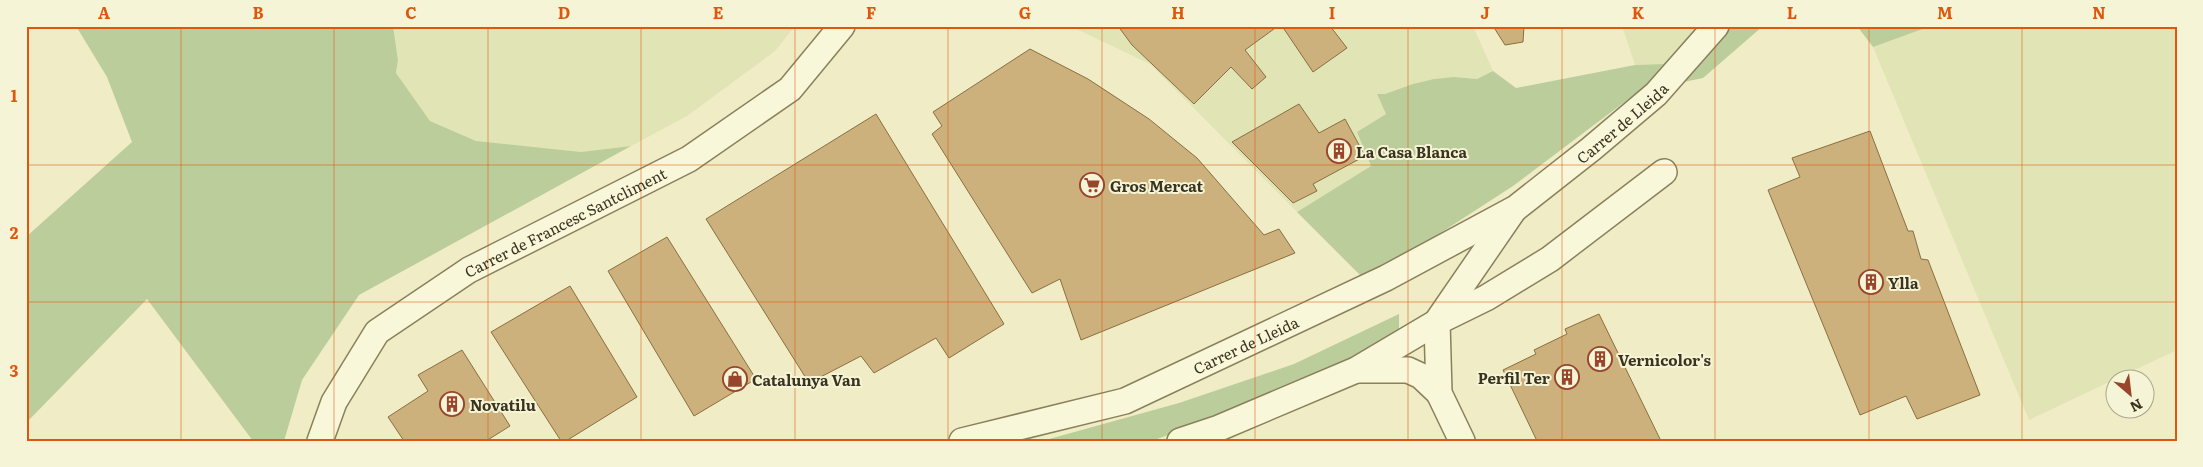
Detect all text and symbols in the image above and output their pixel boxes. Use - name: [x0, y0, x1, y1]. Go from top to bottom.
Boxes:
- text: A: [98, 0, 110, 24]
- text: B: [252, 0, 264, 24]
- text: C: [405, 0, 417, 24]
- text: D: [558, 0, 570, 24]
- text: E: [713, 0, 724, 24]
- text: F: [866, 0, 876, 24]
- text: G: [1019, 0, 1031, 24]
- text: H: [1171, 0, 1185, 24]
- text: I: [1329, 0, 1335, 24]
- text: J: [1480, 0, 1490, 24]
- text: K: [1632, 0, 1645, 24]
- text: L: [1787, 0, 1797, 24]
- text: M: [1937, 0, 1953, 24]
- text: N: [2092, 0, 2106, 24]
- street label: Carrer de Lleida: [1571, 76, 1673, 168]
- text: 1: [11, 83, 18, 107]
- building icon: La Casa Blanca: [1326, 138, 1352, 164]
- place label: La Casa Blanca: [1356, 140, 1468, 163]
- street label: Carrer de Francesc Santcliment: [460, 161, 670, 282]
- supermarket icon: Gros Mercat: [1079, 172, 1105, 198]
- place label: Gros Mercat: [1110, 174, 1204, 197]
- text: 2: [10, 220, 19, 244]
- building icon: Ylla: [1858, 269, 1884, 295]
- place label: Ylla: [1888, 271, 1919, 294]
- street label: Carrer de Lleida: [1189, 309, 1303, 379]
- building icon: Vernicolor's: [1587, 346, 1613, 372]
- place label: Vernicolor's: [1618, 348, 1712, 371]
- text: 3: [10, 358, 19, 382]
- building icon: Perfil Ter: [1554, 364, 1580, 390]
- shop icon: Catalunya Van: [722, 366, 748, 392]
- place label: Perfil Ter: [1478, 366, 1550, 389]
- place label: Catalunya Van: [752, 368, 861, 391]
- north arrow: [2106, 370, 2156, 420]
- building icon: Novatilu: [439, 391, 465, 417]
- place label: Novatilu: [470, 393, 536, 416]
- text: N: [2126, 395, 2146, 418]

